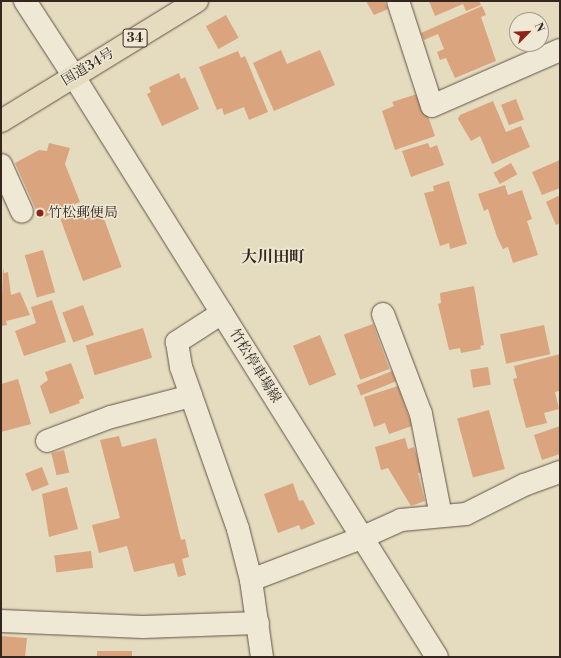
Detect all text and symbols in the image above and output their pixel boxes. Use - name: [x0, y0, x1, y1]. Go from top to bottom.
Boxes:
- north arrow: [509, 12, 549, 52]
- text: N: [531, 21, 547, 34]
- road number: 34: [122, 27, 148, 49]
- street label: 国道34号: [59, 45, 117, 89]
- place label: 竹松郵便局: [48, 205, 118, 221]
- marker: 竹松郵便局: [35, 208, 45, 218]
- district label: 大川田町: [241, 247, 305, 267]
- street label: 竹松停車場線: [226, 326, 284, 406]

